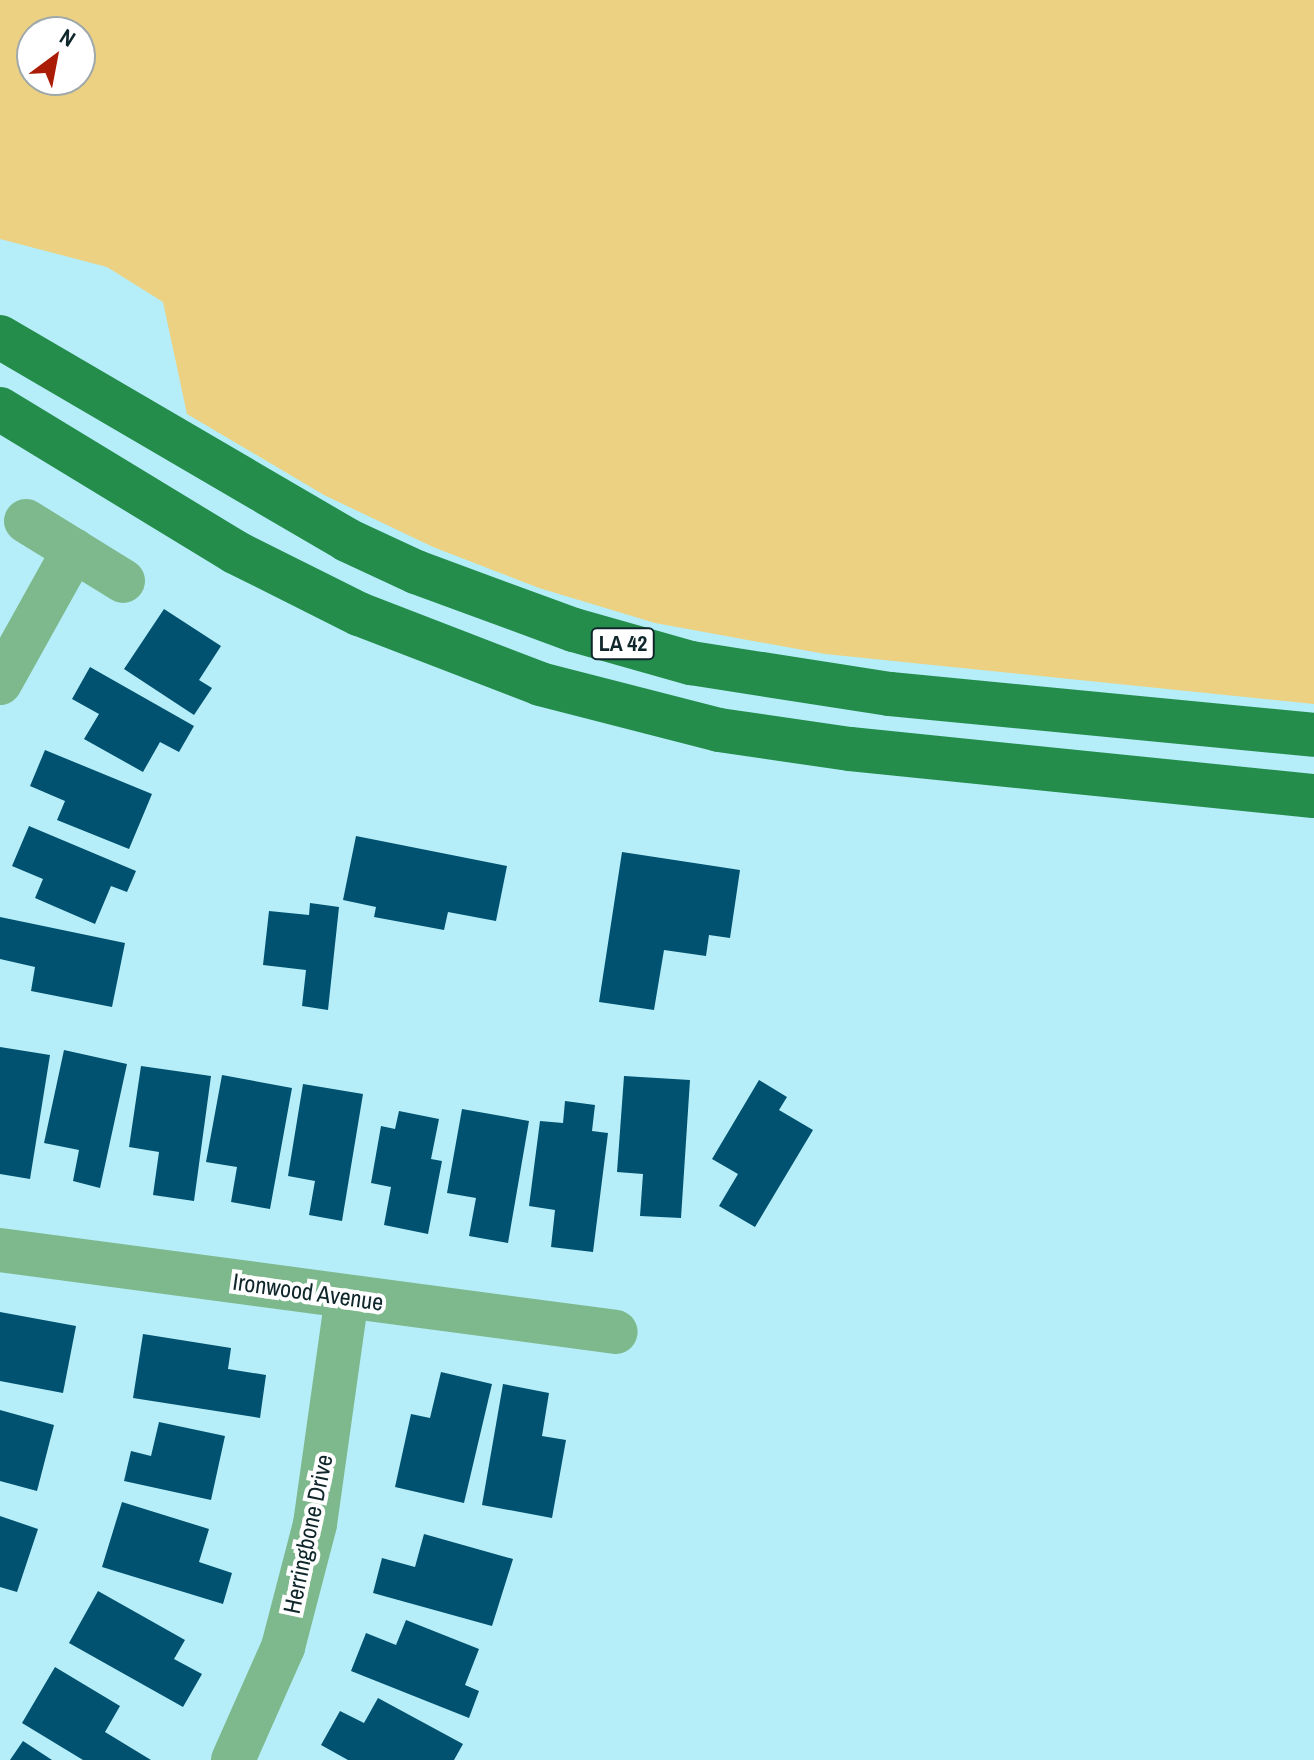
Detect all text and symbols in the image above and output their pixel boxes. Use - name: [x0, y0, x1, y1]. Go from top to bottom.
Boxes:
- north arrow: [16, 16, 96, 96]
- text: N: [54, 21, 81, 54]
- road number: LA 42: [589, 626, 657, 662]
- street label: Ironwood Avenue: [230, 1267, 386, 1317]
- street label: Herringbone Drive: [277, 1452, 339, 1616]

